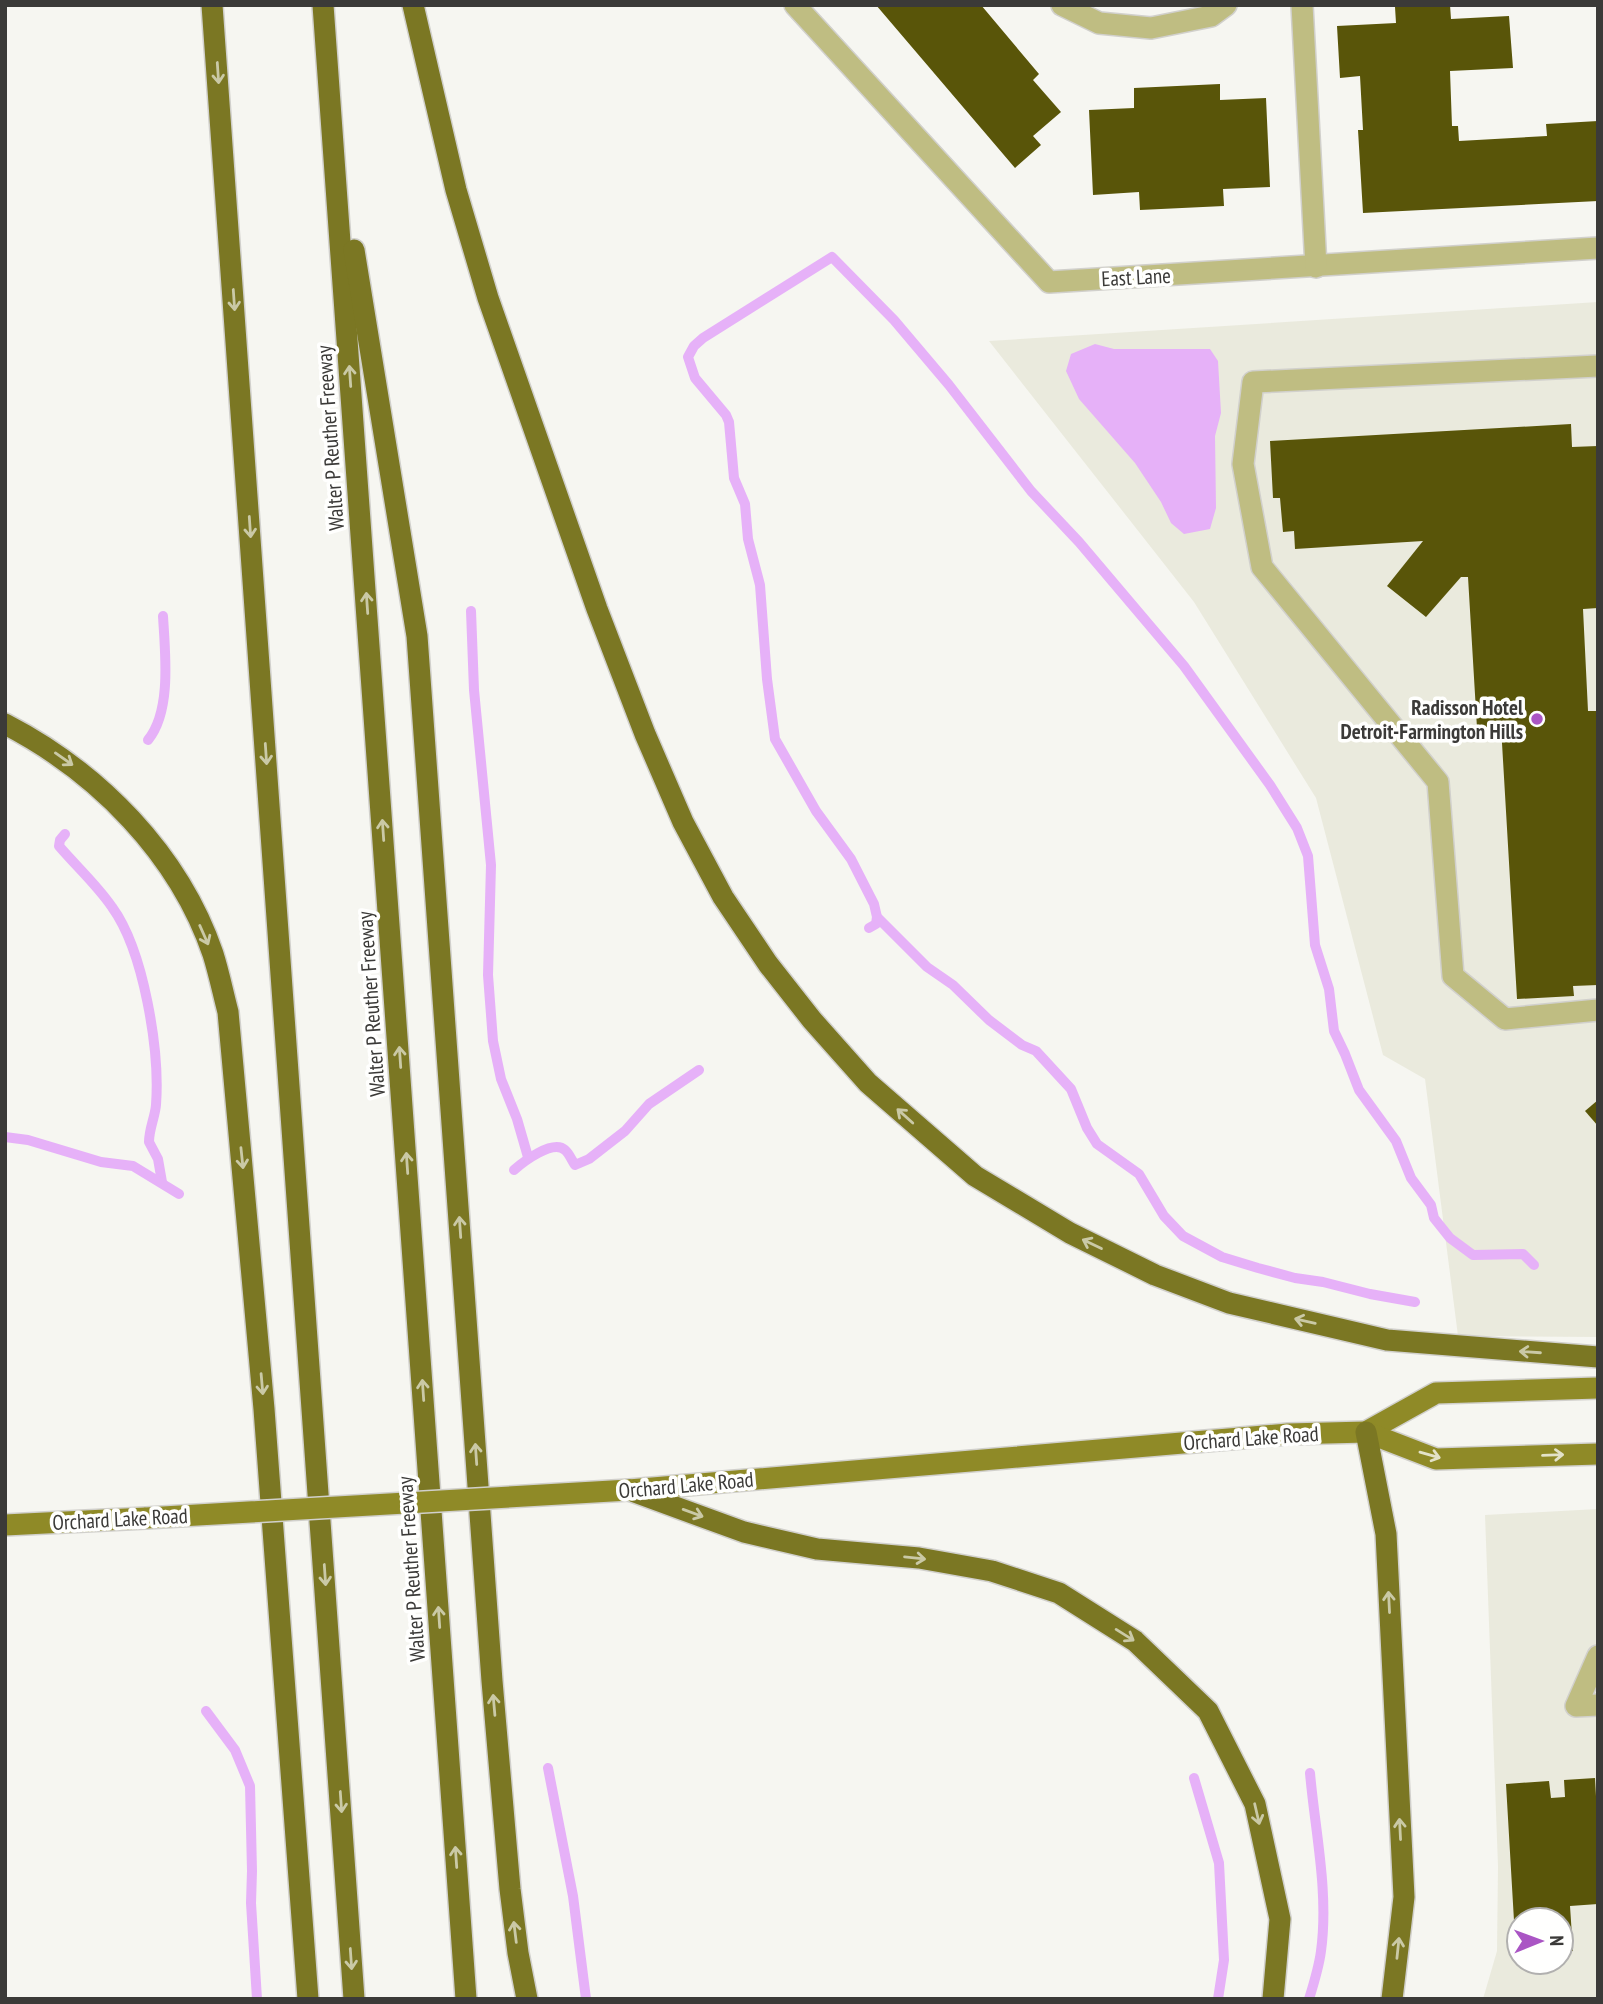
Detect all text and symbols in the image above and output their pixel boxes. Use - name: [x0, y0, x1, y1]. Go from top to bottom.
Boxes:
- one-way arrow: [211, 62, 224, 85]
- street label: East Lane: [1101, 262, 1171, 292]
- one-way arrow: [228, 288, 241, 311]
- street label: Walter P Reuther Freeway: [310, 344, 350, 531]
- one-way arrow: [344, 365, 357, 388]
- one-way arrow: [244, 515, 257, 538]
- one-way arrow: [360, 593, 373, 615]
- place label: Radisson Hotel Detroit-Farmington Hills: [1341, 694, 1524, 745]
- marker: Radisson Hotel Detroit-Farmington Hills: [1529, 711, 1545, 727]
- one-way arrow: [259, 742, 272, 765]
- one-way arrow: [54, 752, 73, 766]
- one-way arrow: [376, 819, 389, 842]
- street label: Walter P Reuther Freeway: [351, 910, 391, 1097]
- one-way arrow: [198, 923, 211, 945]
- one-way arrow: [393, 1046, 406, 1069]
- one-way arrow: [896, 1108, 914, 1124]
- one-way arrow: [236, 1146, 249, 1168]
- one-way arrow: [400, 1152, 413, 1175]
- one-way arrow: [453, 1216, 466, 1239]
- one-way arrow: [1082, 1236, 1103, 1250]
- one-way arrow: [1294, 1313, 1317, 1327]
- one-way arrow: [1519, 1345, 1541, 1358]
- one-way arrow: [256, 1372, 269, 1395]
- one-way arrow: [416, 1379, 429, 1401]
- street label: Orchard Lake Road: [1183, 1420, 1319, 1456]
- one-way arrow: [469, 1443, 482, 1466]
- one-way arrow: [1541, 1449, 1564, 1462]
- one-way arrow: [1418, 1450, 1440, 1463]
- street label: Orchard Lake Road: [617, 1466, 755, 1504]
- street label: Walter P Reuther Freeway: [391, 1475, 431, 1662]
- street label: Orchard Lake Road: [52, 1502, 188, 1536]
- one-way arrow: [681, 1508, 703, 1520]
- one-way arrow: [903, 1551, 925, 1564]
- one-way arrow: [319, 1564, 332, 1586]
- one-way arrow: [1382, 1591, 1395, 1613]
- one-way arrow: [432, 1606, 445, 1628]
- one-way arrow: [1115, 1628, 1134, 1642]
- one-way arrow: [487, 1694, 500, 1717]
- one-way arrow: [334, 1791, 347, 1814]
- one-way arrow: [1251, 1802, 1264, 1825]
- one-way arrow: [1394, 1818, 1407, 1841]
- one-way arrow: [449, 1847, 462, 1869]
- north arrow: [1505, 1906, 1575, 1976]
- one-way arrow: [509, 1921, 522, 1943]
- text: N: [1545, 1935, 1569, 1946]
- one-way arrow: [1392, 1937, 1405, 1960]
- one-way arrow: [345, 1947, 358, 1970]

